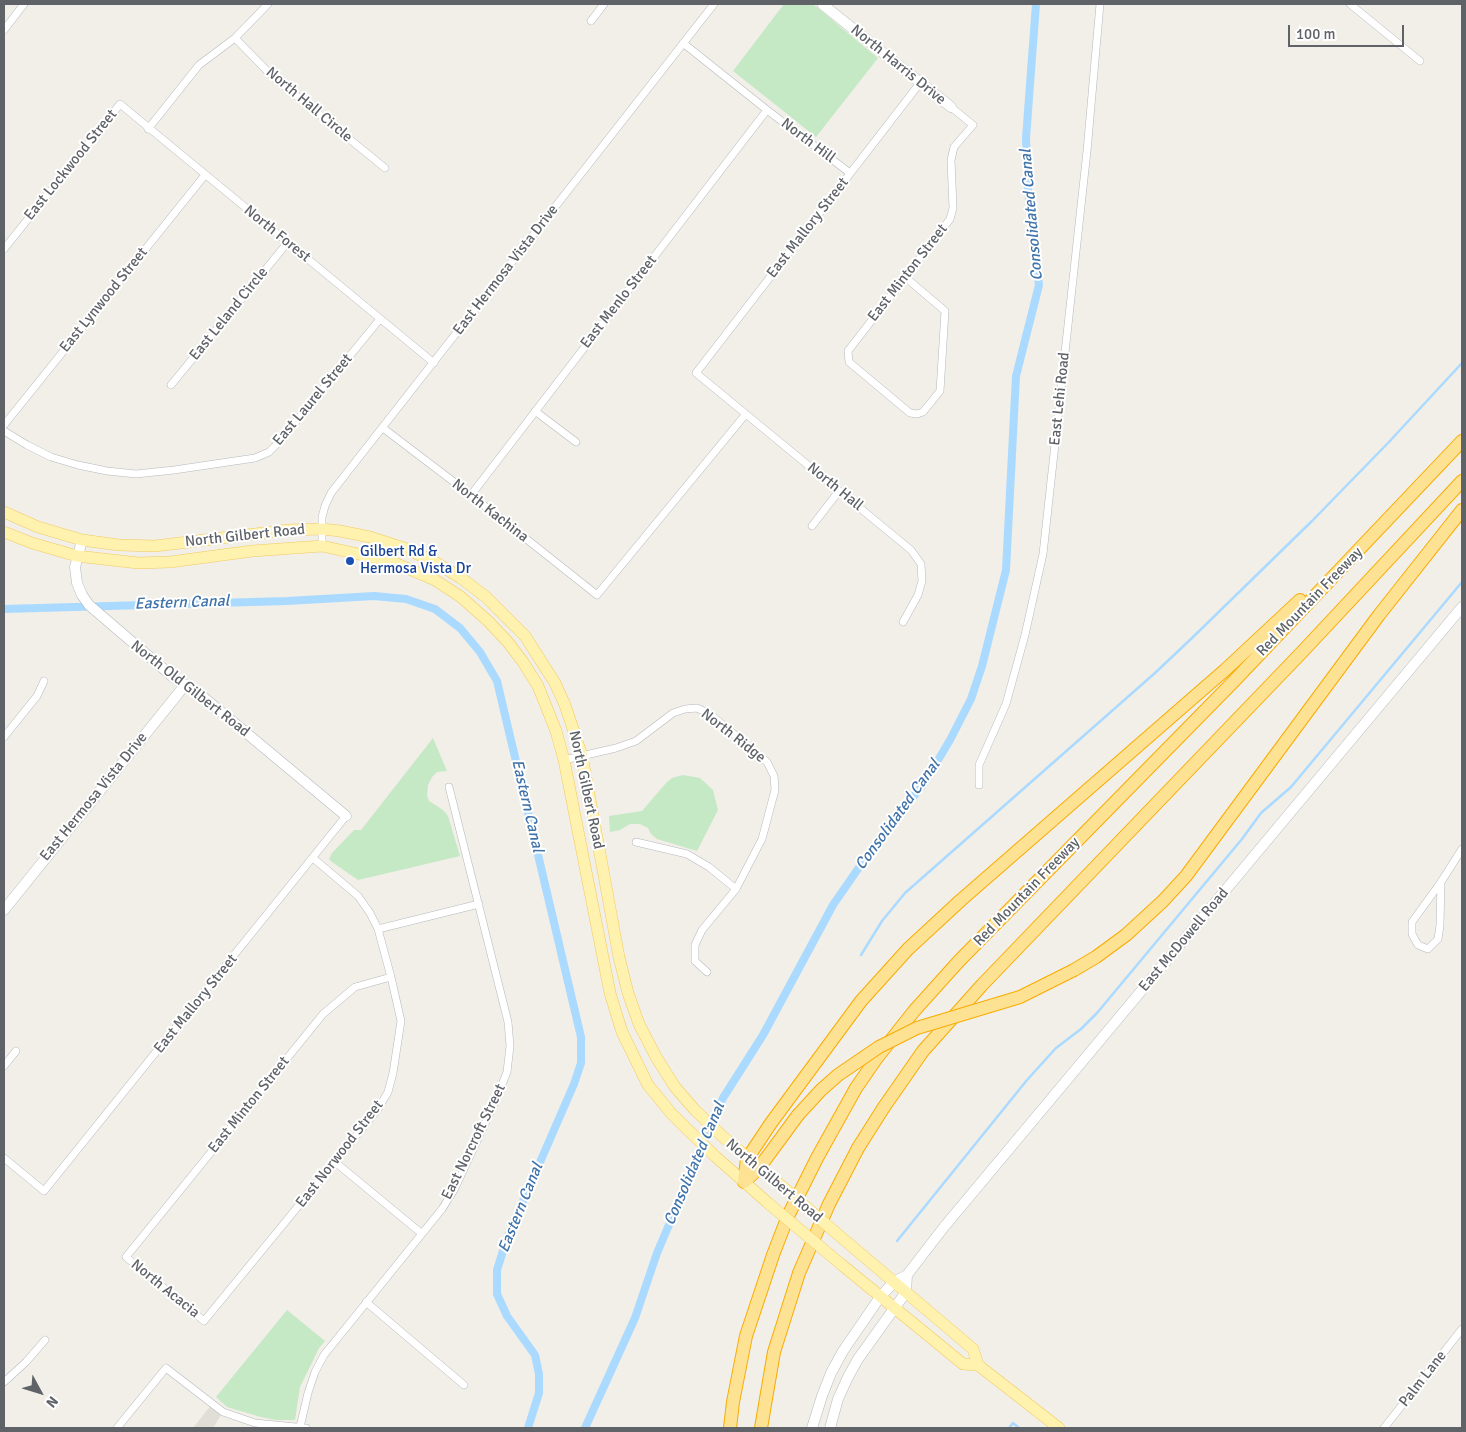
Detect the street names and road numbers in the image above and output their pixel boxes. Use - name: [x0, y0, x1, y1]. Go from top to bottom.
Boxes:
- street label: North Harris Drive: [847, 21, 949, 109]
- street label: North Hall Circle: [262, 64, 356, 146]
- street label: East Lockwood Street: [21, 106, 121, 224]
- street label: North Hill: [777, 115, 839, 167]
- street label: East Mallory Street: [763, 174, 853, 282]
- street label: East Hermosa Vista Drive: [450, 201, 562, 339]
- street label: North Forest: [240, 202, 314, 266]
- street label: East Minton Street: [864, 221, 952, 325]
- street label: East Lynwood Street: [56, 244, 152, 356]
- street label: East Menlo Street: [577, 252, 661, 352]
- street label: East Leland Circle: [186, 264, 272, 364]
- street label: East Laurel Street: [269, 351, 357, 449]
- street label: East Lehi Road: [1046, 351, 1074, 447]
- street label: North Hall: [803, 459, 867, 515]
- street label: North Kachina: [448, 476, 532, 546]
- street label: North Gilbert Road: [184, 521, 306, 551]
- street label: Red Mountain Freeway: [1253, 544, 1367, 660]
- street label: North Old Gilbert Road: [127, 637, 253, 741]
- street label: North Ridge: [697, 705, 769, 767]
- street label: East Hermosa Vista Drive: [37, 729, 151, 865]
- street label: North Gilbert Road: [565, 729, 607, 851]
- street label: Red Mountain Freeway: [970, 834, 1084, 950]
- street label: East McDowell Road: [1135, 884, 1233, 996]
- street label: East Mallory Street: [150, 951, 242, 1057]
- street label: East Minton Street: [205, 1053, 293, 1157]
- street label: East Norcroft Street: [438, 1081, 510, 1203]
- street label: East Norwood Street: [292, 1097, 388, 1211]
- street label: North Gilbert Road: [722, 1135, 826, 1227]
- street label: North Acacia: [127, 1256, 203, 1322]
- street label: Palm Lane: [1395, 1347, 1451, 1411]

